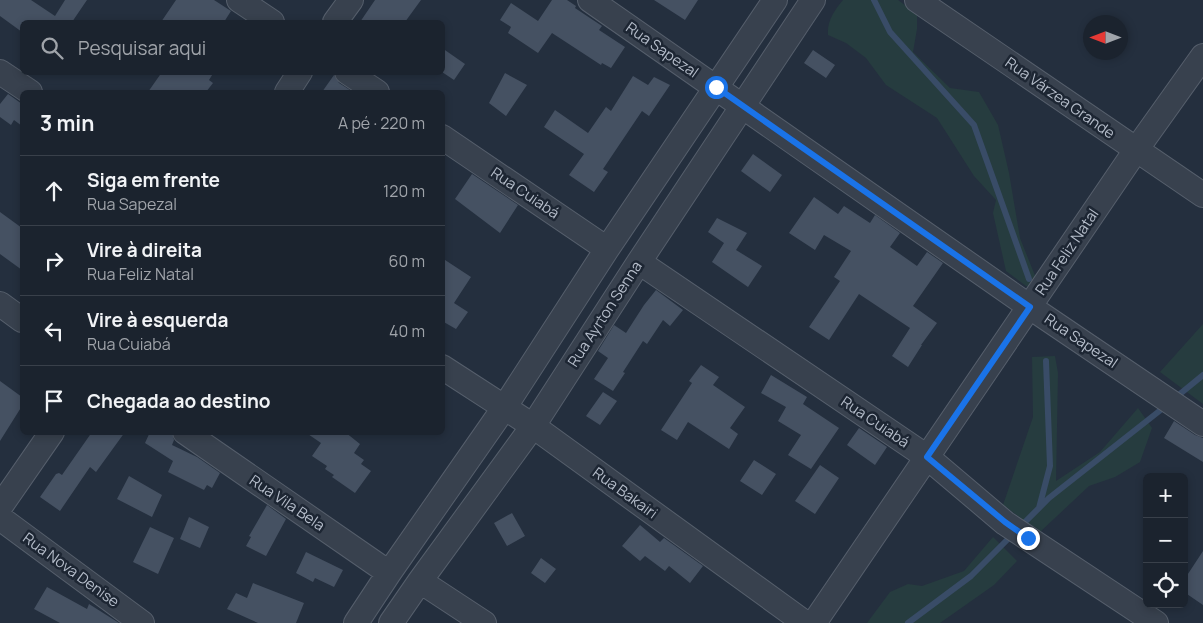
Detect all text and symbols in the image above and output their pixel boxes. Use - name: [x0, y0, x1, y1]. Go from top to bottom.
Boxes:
- north arrow: [1083, 15, 1128, 60]
- street label: Rua Sapezal: [622, 17, 703, 82]
- search box: [20, 20, 445, 75]
- icon: search: [38, 34, 66, 62]
- text: Pesquisar aqui: [78, 35, 206, 61]
- street label: Rua Várzea Grande: [1001, 52, 1120, 144]
- route start: [705, 76, 728, 99]
- text: 3 min: [40, 109, 94, 137]
- text: A pé · 220 m: [338, 112, 425, 134]
- street label: Rua Cuiabá: [487, 162, 564, 223]
- text: Siga em frente: [87, 167, 220, 193]
- icon: ahead: [40, 177, 68, 205]
- text: 120 m: [383, 180, 425, 202]
- text: Rua Sapezal: [87, 193, 177, 215]
- street label: Rua Feliz Natal: [1030, 204, 1103, 299]
- text: Vire à direita: [87, 237, 202, 263]
- icon: right: [40, 247, 68, 275]
- text: 60 m: [389, 250, 425, 272]
- street label: Rua Ayrton Senna: [562, 257, 647, 371]
- text: Rua Feliz Natal: [87, 263, 194, 285]
- text: Vire à esquerda: [87, 307, 228, 333]
- street label: Rua Sapezal: [1040, 308, 1122, 373]
- icon: left: [40, 317, 68, 345]
- text: 40 m: [389, 320, 425, 342]
- text: Rua Cuiabá: [87, 333, 171, 355]
- icon: arrive: [40, 387, 68, 415]
- text: Chegada ao destino: [87, 388, 270, 414]
- street label: Rua Cuiabá: [837, 391, 914, 452]
- street label: Rua Bakairi: [589, 462, 662, 523]
- street label: Rua Vila Bela: [246, 470, 329, 536]
- map controls: [1143, 473, 1188, 608]
- button: +: [1143, 473, 1188, 518]
- button: −: [1143, 518, 1188, 563]
- street label: Rua Nova Denise: [19, 527, 124, 612]
- route end: [1017, 527, 1040, 550]
- button: locate: [1143, 563, 1188, 608]

